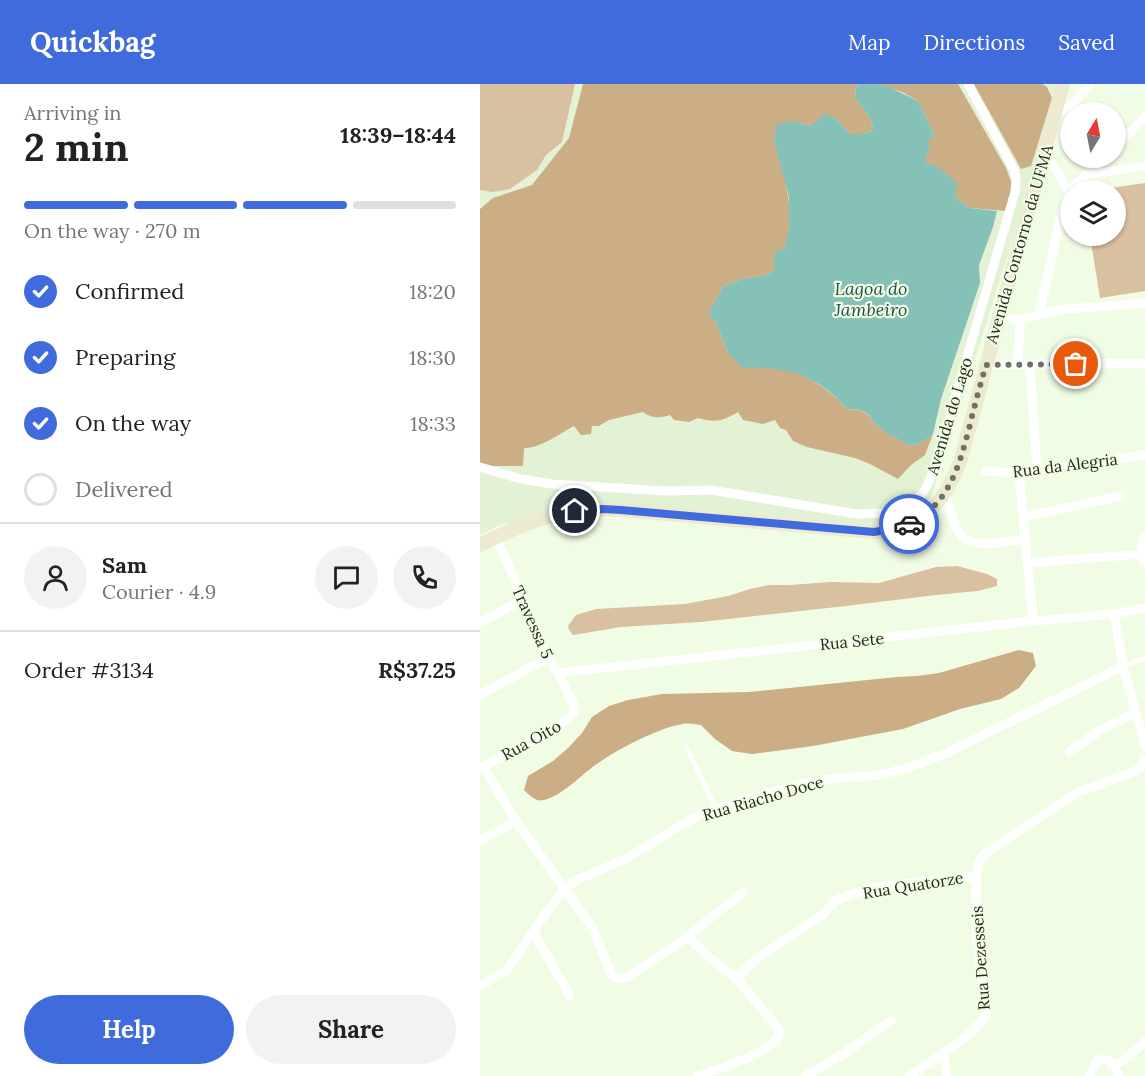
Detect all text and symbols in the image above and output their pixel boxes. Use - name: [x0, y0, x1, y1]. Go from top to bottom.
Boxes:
- text: Quickbag: [30, 24, 155, 60]
- text: Map: [848, 29, 891, 56]
- text: Directions: [924, 29, 1025, 56]
- text: Saved: [1058, 29, 1115, 56]
- text: Arriving in: [24, 100, 121, 125]
- north arrow: [1060, 102, 1126, 168]
- map controls: [1060, 102, 1126, 246]
- text: 18:39–18:44: [340, 121, 456, 149]
- text: 2 min: [24, 122, 129, 172]
- street label: Avenida Contorno da UFMA: [981, 141, 1057, 347]
- button: layers: [1060, 180, 1126, 246]
- text: On the way · 270 m: [24, 218, 201, 243]
- icon: check: [24, 275, 57, 308]
- text: Confirmed: [75, 277, 184, 305]
- water label: Lagoa do Jambeiro: [834, 277, 907, 321]
- text: 18:20: [409, 279, 456, 304]
- pin: [1050, 338, 1101, 389]
- icon: check: [24, 341, 57, 374]
- text: Preparing: [75, 343, 175, 371]
- text: 18:30: [409, 345, 456, 370]
- icon: bag: [1059, 347, 1092, 380]
- street label: Avenida do Lago: [921, 355, 976, 478]
- icon: check: [24, 407, 57, 440]
- text: On the way: [75, 409, 191, 437]
- text: 18:33: [410, 411, 456, 436]
- street label: Rua da Alegria: [1011, 449, 1119, 481]
- text: Delivered: [75, 475, 173, 503]
- pin: [549, 485, 600, 536]
- icon: home: [558, 494, 591, 527]
- courier: [879, 494, 939, 554]
- icon: car: [893, 508, 926, 541]
- button: person: [24, 546, 87, 609]
- button: chat: [315, 546, 378, 609]
- button: phone: [393, 546, 456, 609]
- text: Sam: [102, 551, 147, 579]
- text: Courier · 4.9: [102, 579, 216, 604]
- street label: Travessa 5: [508, 583, 558, 661]
- street label: Rua Sete: [819, 628, 885, 654]
- text: Order #3134: [24, 656, 154, 684]
- text: R$37.25: [378, 656, 456, 684]
- street label: Rua Oito: [498, 715, 564, 765]
- street label: Rua Riacho Doce: [700, 771, 826, 825]
- street label: Rua Quatorze: [861, 867, 965, 903]
- street label: Rua Dezesseis: [966, 905, 994, 1011]
- button: Help: [24, 995, 234, 1064]
- button: Share: [246, 995, 456, 1064]

